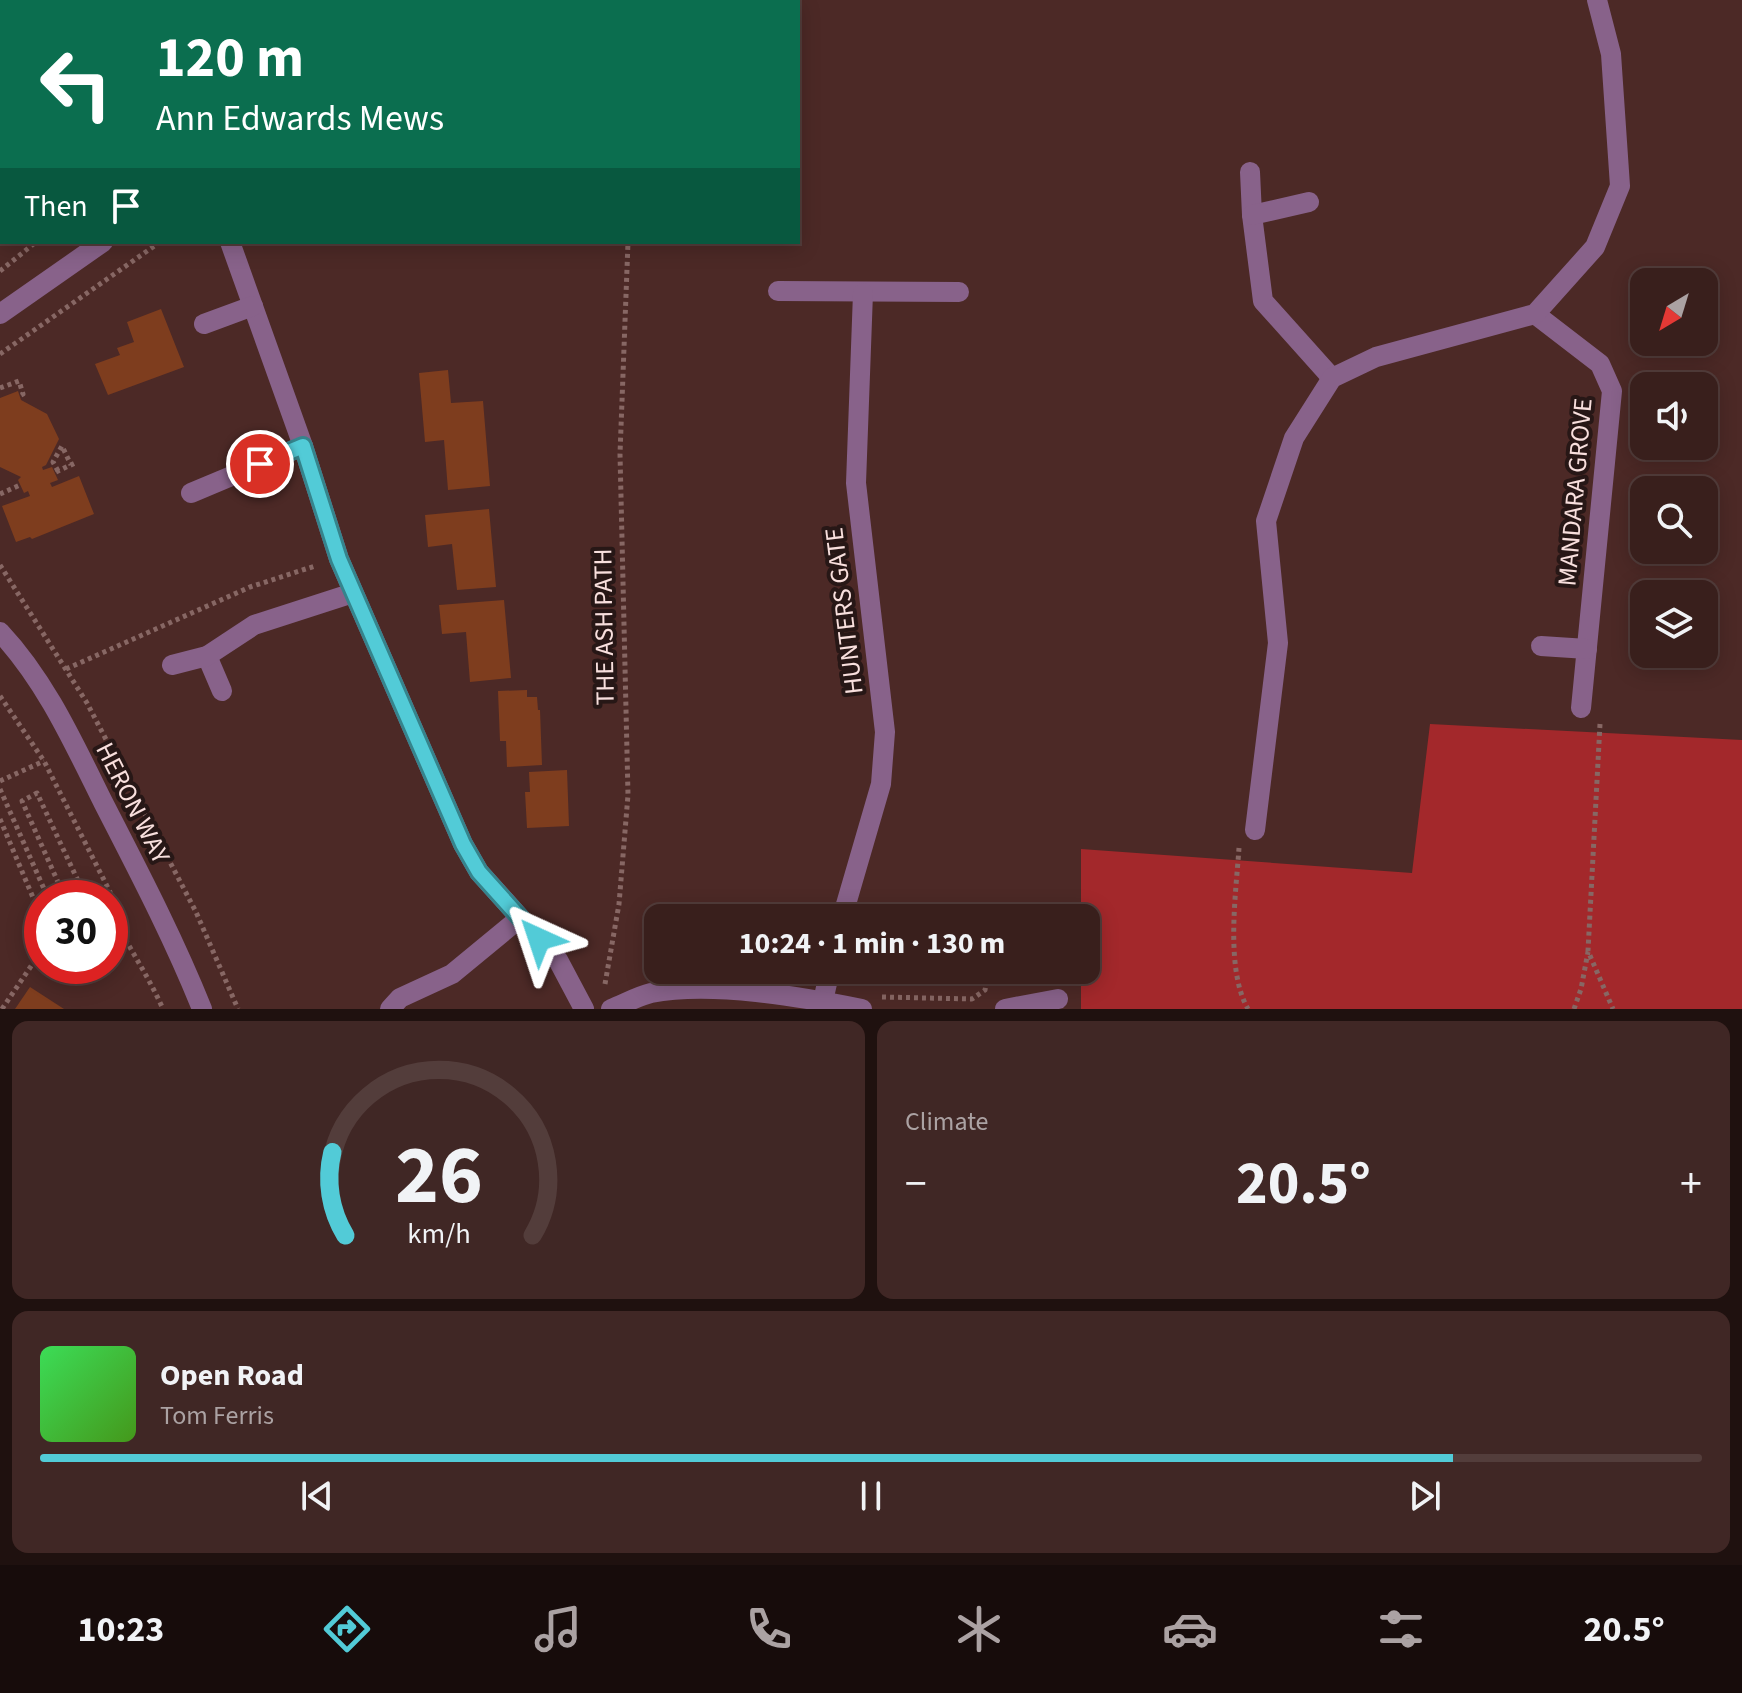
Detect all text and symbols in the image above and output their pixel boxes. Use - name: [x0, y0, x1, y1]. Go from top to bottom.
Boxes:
- text: 120 m: [156, 19, 304, 98]
- icon: left: [24, 32, 128, 136]
- text: Ann Edwards Mews: [156, 93, 444, 144]
- icon: arrive: [104, 184, 148, 228]
- text: Then: [24, 185, 88, 228]
- north arrow: [1630, 268, 1718, 356]
- map controls: [1630, 268, 1718, 668]
- button: sound: [1630, 372, 1718, 460]
- street label: MANDARA GROVE: [1548, 396, 1602, 588]
- pin: [226, 430, 294, 498]
- icon: arrive: [238, 442, 282, 486]
- button: search: [1630, 476, 1718, 564]
- street label: HUNTERS GATE: [815, 525, 873, 697]
- street label: THE ASH PATH: [584, 548, 624, 706]
- button: layers: [1630, 580, 1718, 668]
- street label: HERON WAY: [87, 736, 180, 870]
- speed limit sign: 30: [24, 880, 128, 984]
- position arrow: [497, 897, 581, 981]
- text: 10:24 · 1 min · 130 m: [739, 922, 1005, 965]
- text: Climate: [905, 1103, 989, 1140]
- text: 26: [395, 1117, 482, 1235]
- text: 20.5°: [1236, 1142, 1371, 1227]
- text: −: [905, 1153, 927, 1216]
- text: +: [1680, 1153, 1702, 1216]
- text: km/h: [407, 1214, 470, 1254]
- text: Open Road: [160, 1354, 304, 1397]
- text: Tom Ferris: [160, 1397, 274, 1434]
- icon: previous: [295, 1474, 339, 1518]
- icon: pause: [849, 1474, 893, 1518]
- icon: next: [1403, 1474, 1447, 1518]
- icon: directions: [319, 1601, 375, 1657]
- icon: music: [530, 1601, 586, 1657]
- icon: phone: [741, 1601, 797, 1657]
- icon: climate: [951, 1601, 1007, 1657]
- icon: car: [1162, 1601, 1218, 1657]
- icon: filters: [1373, 1601, 1429, 1657]
- text: 10:23: [77, 1604, 164, 1655]
- text: 20.5°: [1584, 1604, 1665, 1655]

